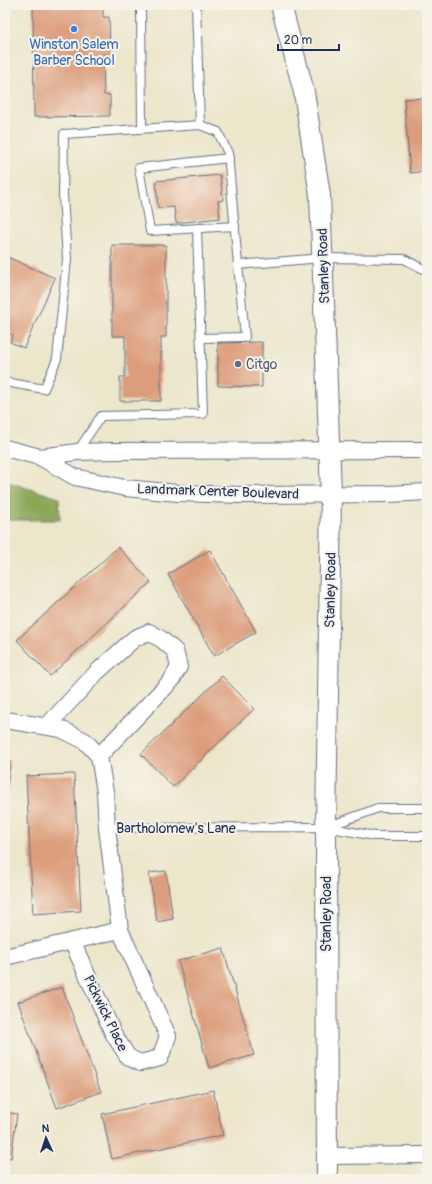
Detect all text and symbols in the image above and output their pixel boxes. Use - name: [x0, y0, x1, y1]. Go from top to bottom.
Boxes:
- marker: Winston Salem Barber School: [69, 24, 79, 34]
- scale bar: [278, 26, 339, 52]
- text: 20 m: [284, 33, 313, 48]
- place label: Winston Salem Barber School: [29, 36, 119, 69]
- street label: Stanley Road: [314, 228, 333, 304]
- place label: Citgo: [246, 356, 278, 373]
- marker: Citgo: [233, 359, 243, 369]
- street label: Landmark Center Boulevard: [137, 480, 300, 503]
- street label: Stanley Road: [321, 552, 340, 628]
- street label: Bartholomew's Lane: [116, 820, 236, 837]
- street label: Stanley Road: [318, 876, 335, 952]
- street label: Pickwick Place: [80, 972, 131, 1054]
- north arrow: [26, 1118, 66, 1158]
- text: N: [41, 1122, 50, 1135]

